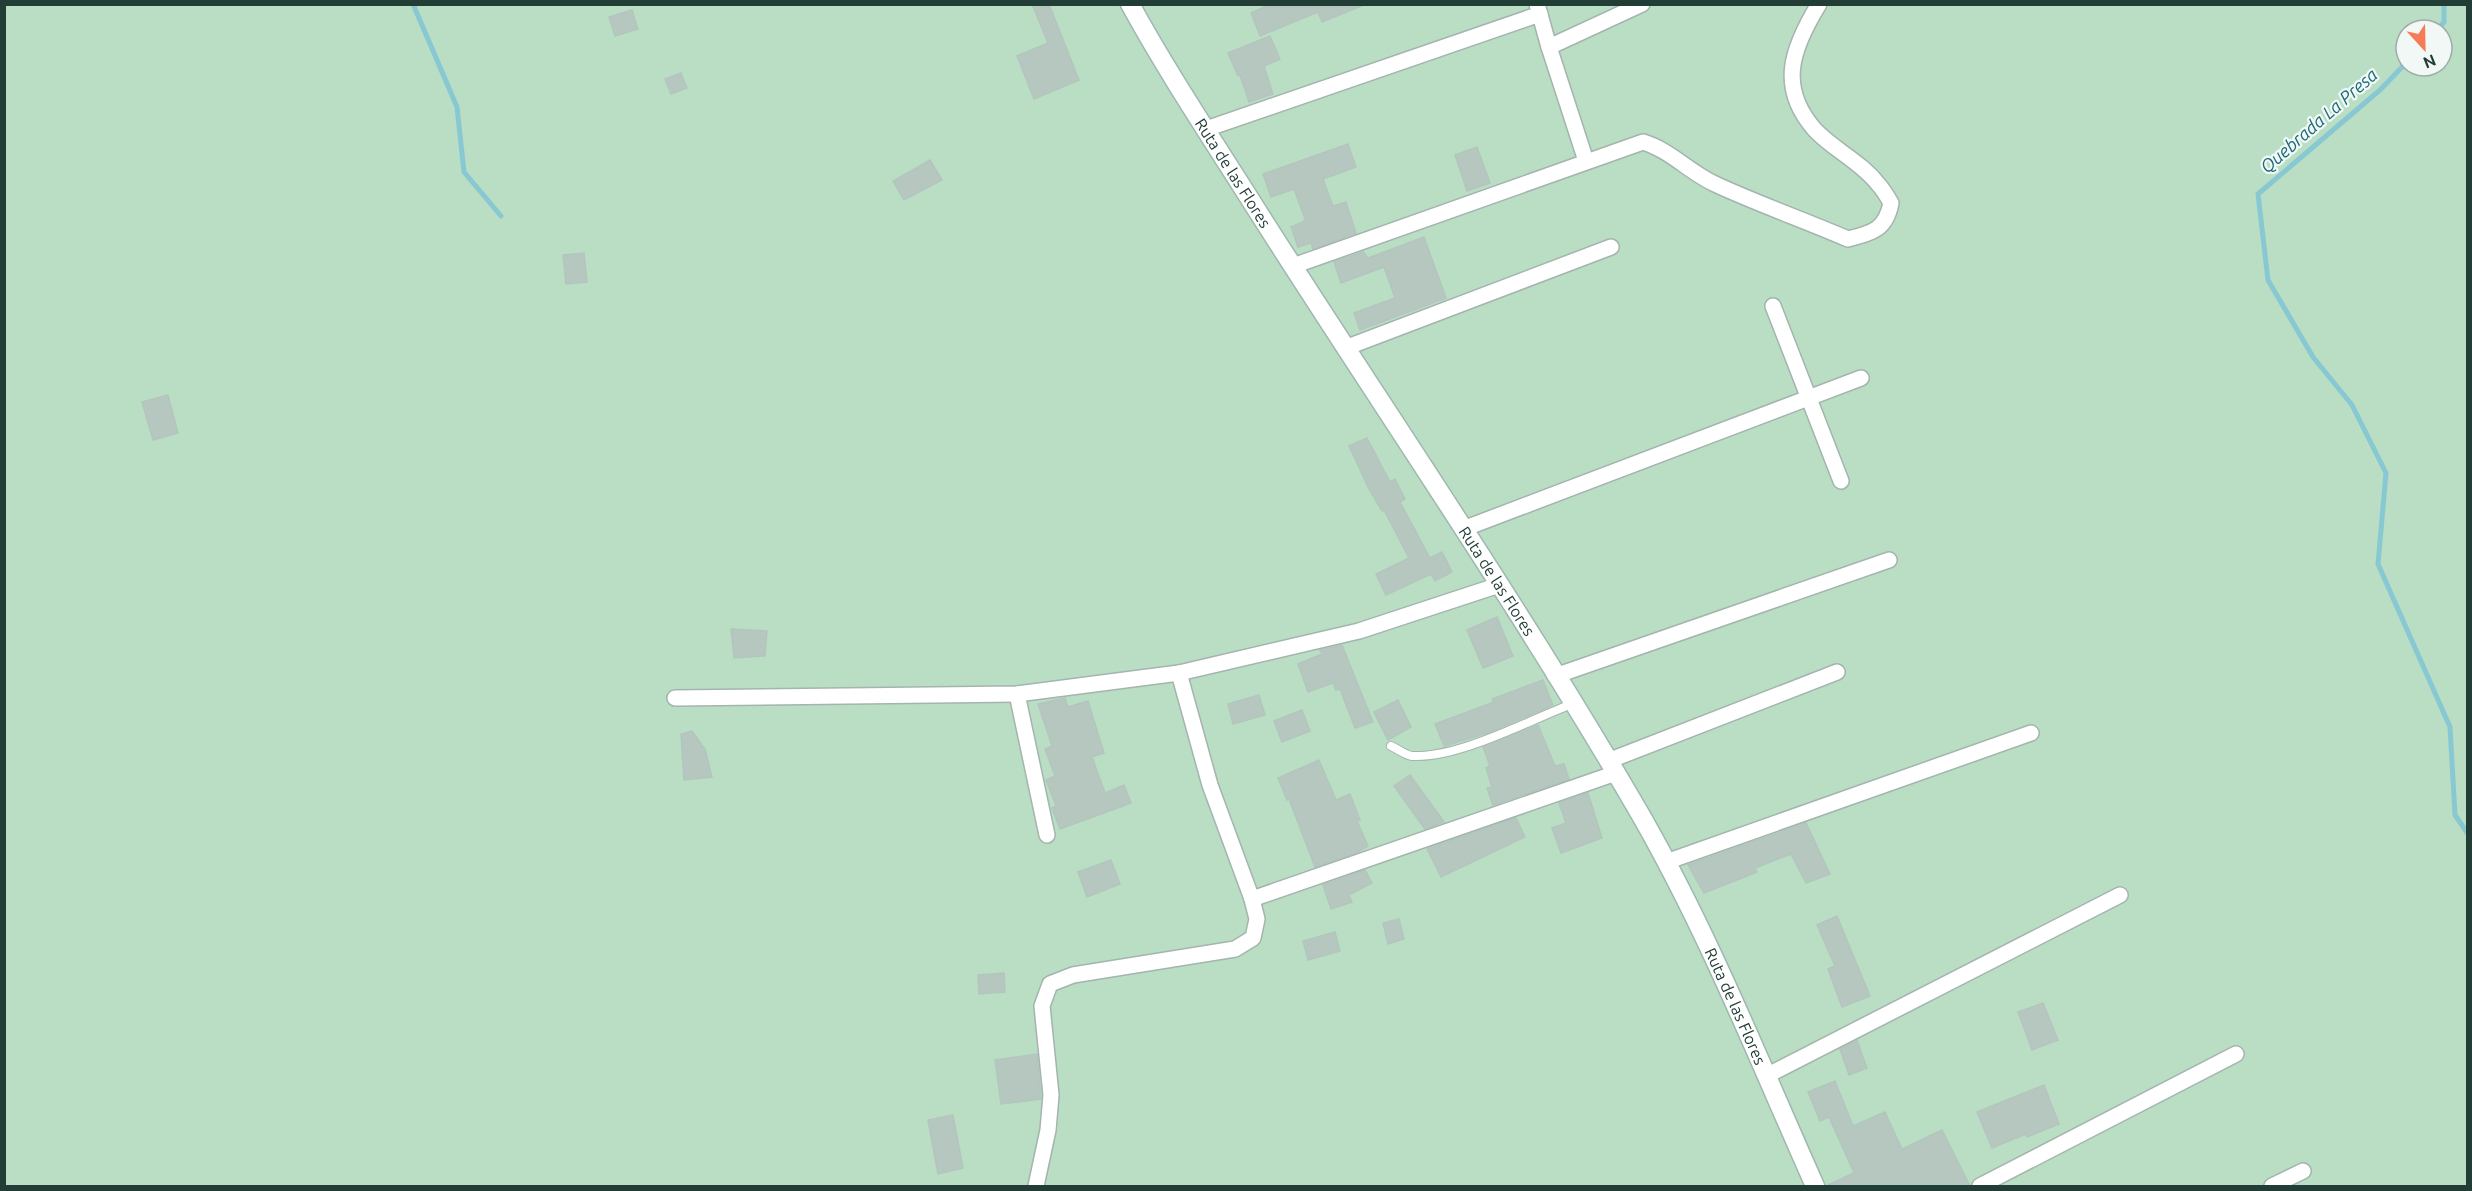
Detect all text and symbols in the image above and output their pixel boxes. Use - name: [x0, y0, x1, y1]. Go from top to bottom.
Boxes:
- north arrow: [2394, 18, 2454, 78]
- text: N: [2421, 51, 2439, 72]
- water label: Quebrada La Presa: [2256, 64, 2382, 177]
- street label: Ruta de las Flores: [1192, 115, 1275, 231]
- street label: Ruta de las Flores: [1456, 523, 1539, 639]
- street label: Ruta de las Flores: [1701, 945, 1770, 1067]

